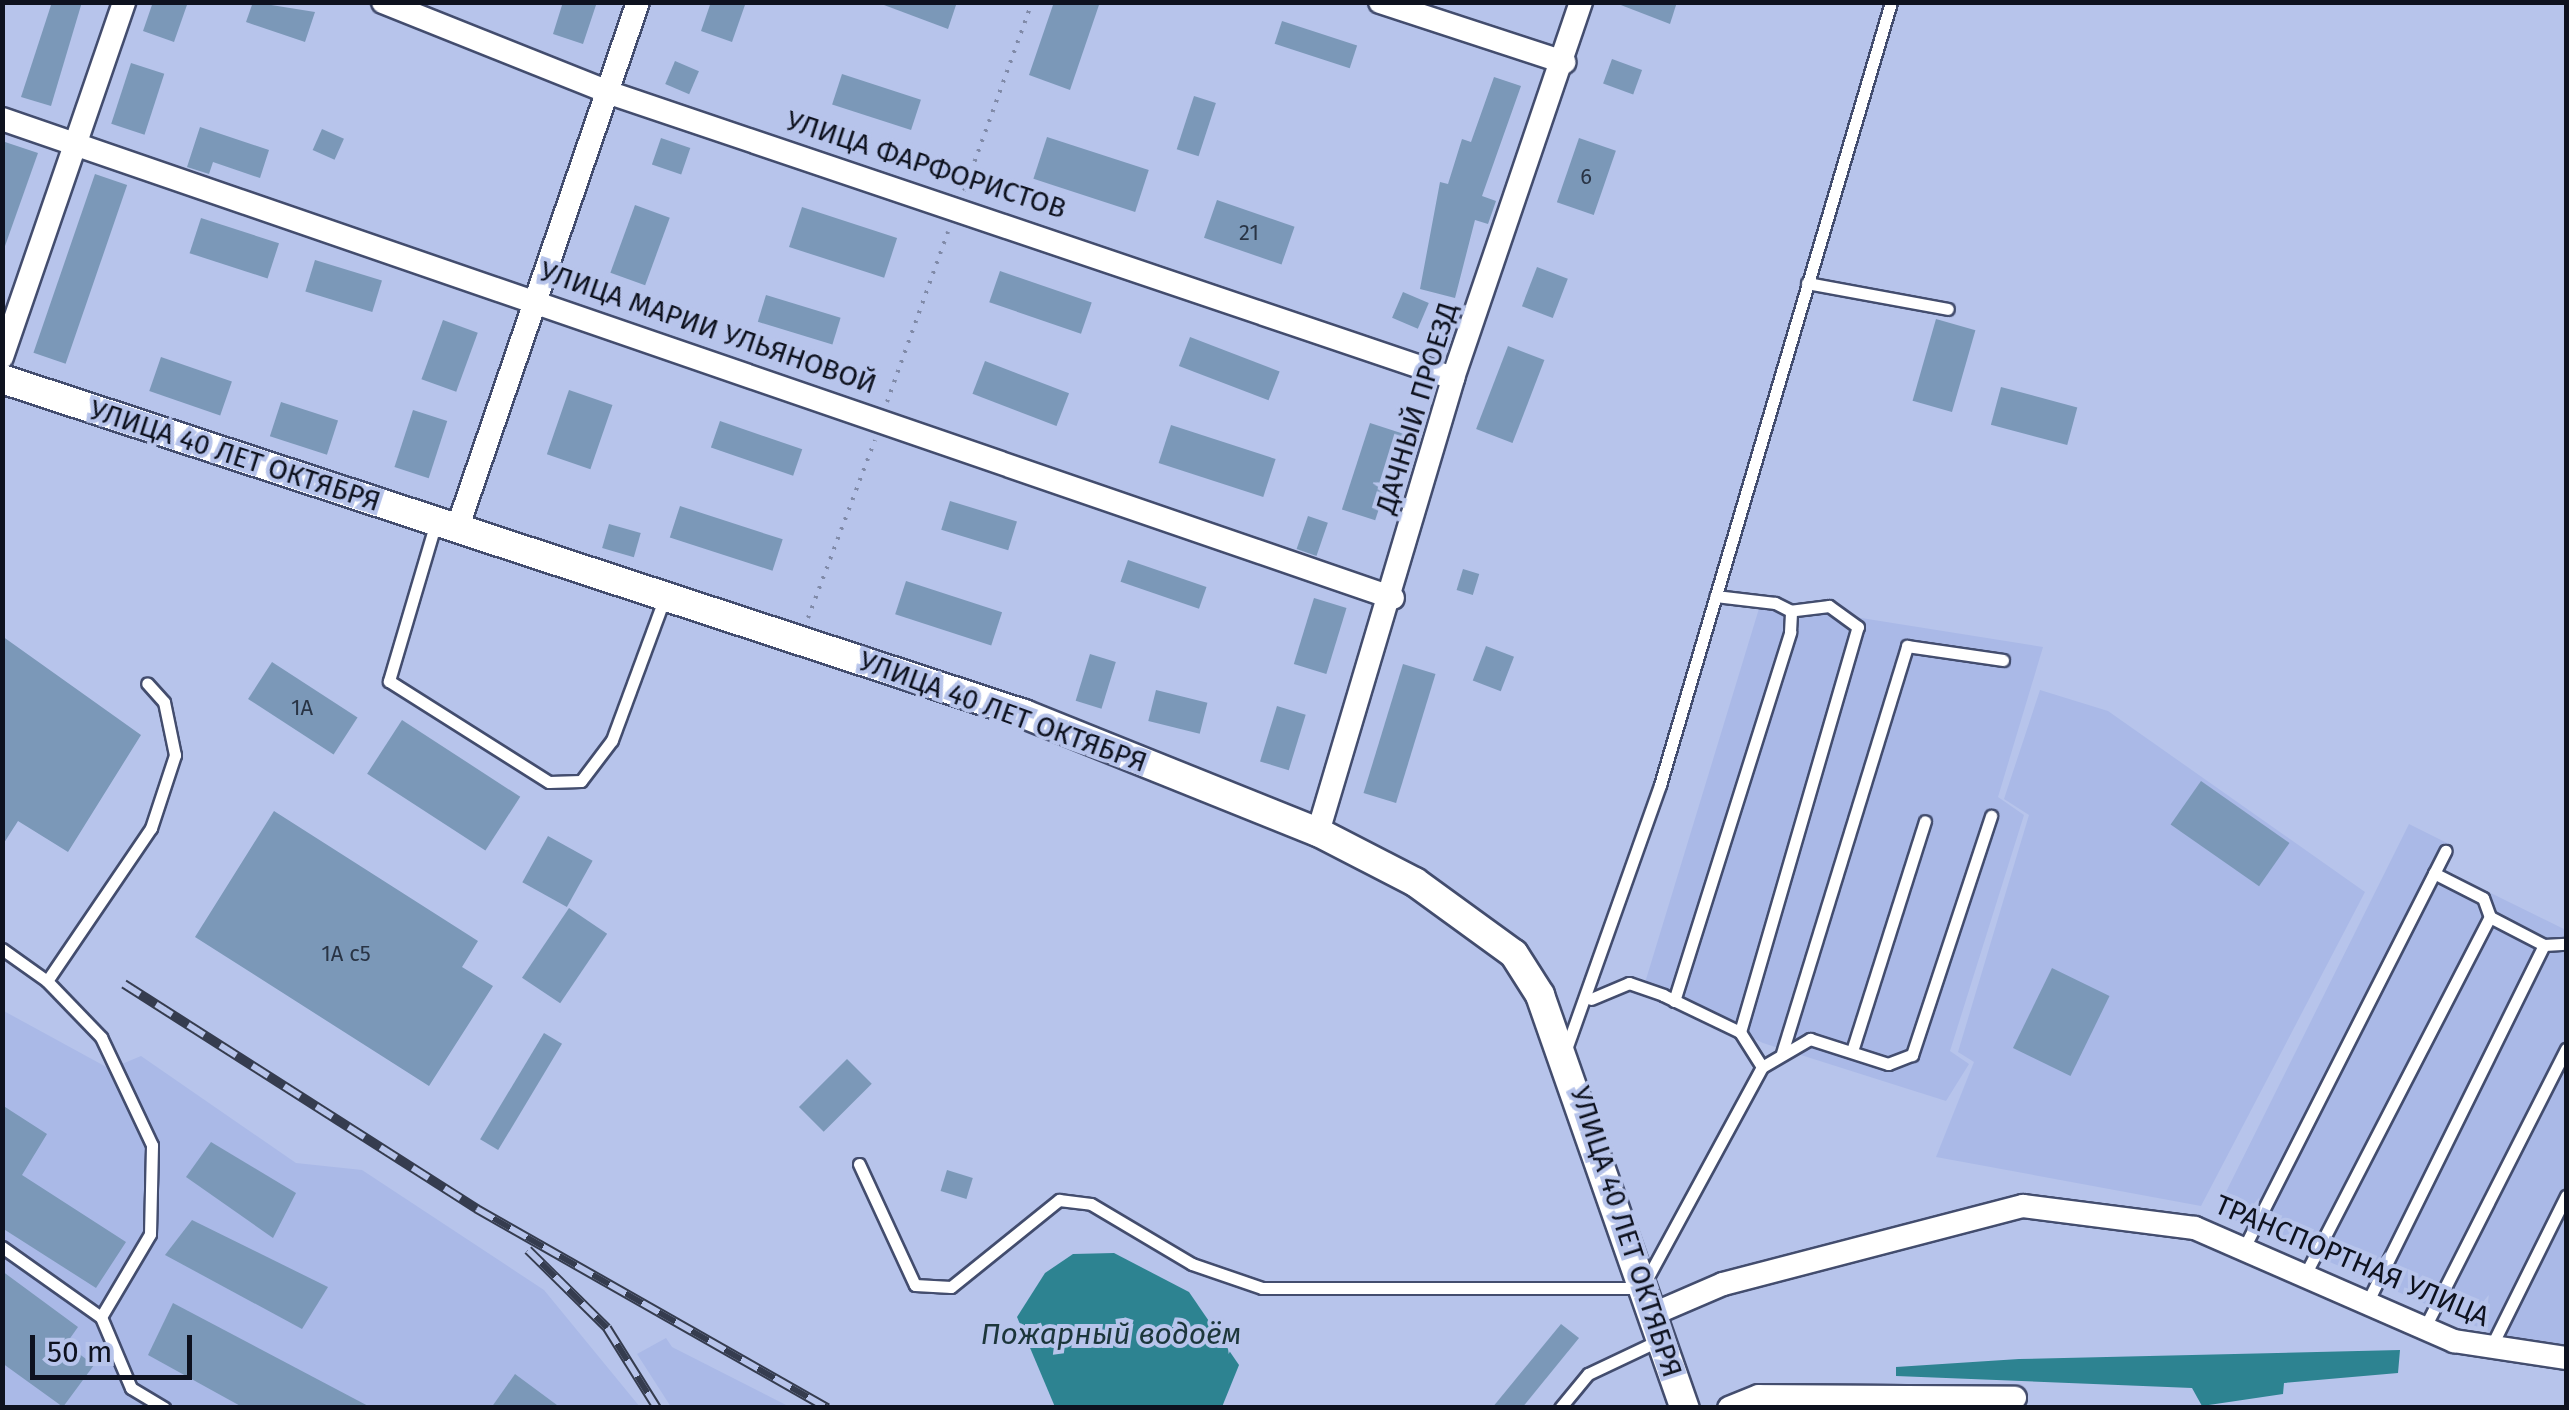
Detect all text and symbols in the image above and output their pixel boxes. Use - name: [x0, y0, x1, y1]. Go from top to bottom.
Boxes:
- street label: УЛИЦА ФАРФОРИСТОВ: [782, 104, 1070, 226]
- house number: 6: [1580, 164, 1592, 190]
- house number: 21: [1239, 220, 1259, 246]
- street label: УЛИЦА МАРИИ УЛЬЯНОВОЙ: [535, 255, 881, 401]
- street label: ДАЧНЫЙ ПРОЕЗД: [1369, 298, 1465, 518]
- street label: УЛИЦА 40 ЛЕТ ОКТЯБРЯ: [85, 393, 385, 519]
- street label: УЛИЦА 40 ЛЕТ ОКТЯБРЯ: [855, 644, 1151, 780]
- house number: 1А: [291, 695, 313, 721]
- house number: 1А с5: [321, 941, 371, 967]
- street label: УЛИЦА 40 ЛЕТ ОКТЯБРЯ: [1563, 1082, 1689, 1382]
- street label: ТРАНСПОРТНАЯ УЛИЦА: [2210, 1188, 2494, 1334]
- scale bar: [35, 1315, 198, 1377]
- water label: Пожарный водоём: [980, 1316, 1242, 1352]
- text: 50 m: [47, 1334, 112, 1370]

